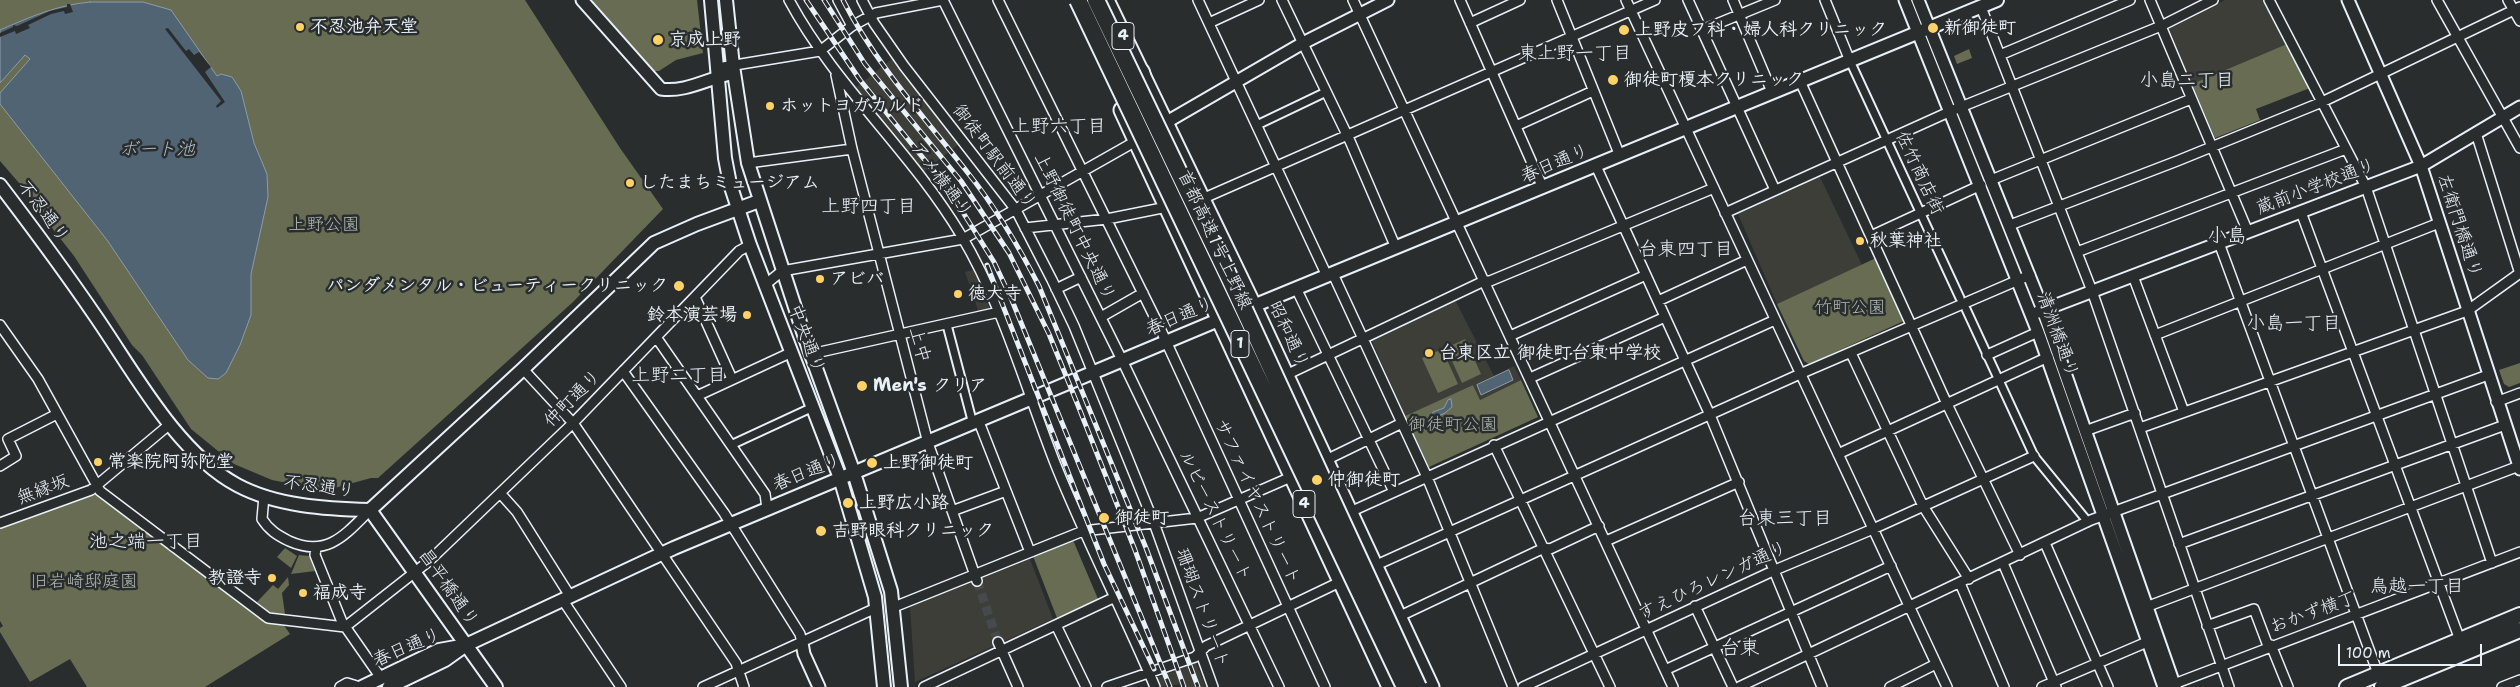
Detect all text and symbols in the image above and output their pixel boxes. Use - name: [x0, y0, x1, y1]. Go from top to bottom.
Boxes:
- place label: 不忍池弁天堂: [310, 16, 418, 38]
- place label: 新御徒町: [1944, 17, 2016, 39]
- place label: 上野皮フ科・婦人科クリニック: [1635, 19, 1887, 41]
- marker: 不忍池弁天堂: [294, 21, 306, 33]
- marker: 新御徒町: [1926, 21, 1940, 35]
- road number: 4: [1112, 22, 1134, 50]
- marker: 上野皮フ科・婦人科クリニック: [1617, 23, 1631, 37]
- place label: 京成上野: [669, 29, 741, 51]
- marker: 京成上野: [651, 33, 665, 47]
- district label: 東上野一丁目: [1518, 43, 1632, 65]
- place label: 御徒町榎本クリニック: [1624, 69, 1804, 91]
- district label: 小島二丁目: [2140, 70, 2234, 92]
- marker: 御徒町榎本クリニック: [1606, 73, 1620, 87]
- place label: ホットヨガカルド: [780, 95, 924, 117]
- marker: ホットヨガカルド: [764, 100, 776, 112]
- street label: 御徒町駅前通り: [947, 100, 1041, 214]
- district label: 上野六丁目: [1012, 116, 1106, 138]
- street label: 佐竹商店街: [1890, 128, 1948, 218]
- street label: アメ横通り: [905, 138, 977, 222]
- water label: ボート池: [119, 139, 195, 161]
- street label: 春日通り: [1518, 140, 1592, 188]
- street label: 上野御徒町中央通り: [1029, 149, 1119, 305]
- street label: 蔵前小学校通り: [2253, 154, 2379, 220]
- street label: 首都高速1号上野線: [1172, 167, 1256, 313]
- street label: 左衛門橋通り: [2432, 171, 2486, 281]
- place label: したまちミュージアム: [640, 172, 820, 194]
- street label: 不忍通り: [13, 177, 73, 247]
- marker: したまちミュージアム: [624, 177, 636, 189]
- district label: 上野四丁目: [822, 196, 916, 218]
- park label: 上野公園: [288, 214, 360, 236]
- district label: 小島: [2207, 225, 2247, 249]
- place label: 秋葉神社: [1870, 230, 1942, 252]
- marker: 秋葉神社: [1854, 235, 1866, 247]
- district label: 台東四丁目: [1639, 239, 1733, 261]
- place label: アビバ: [830, 268, 884, 290]
- marker: アビバ: [814, 273, 826, 285]
- place label: パンダメンタル・ビューティークリニック: [326, 275, 668, 297]
- marker: パンダメンタル・ビューティークリニック: [672, 279, 686, 293]
- place label: 徳大寺: [968, 283, 1022, 305]
- marker: 徳大寺: [952, 288, 964, 300]
- street label: 清洲橋通り: [2031, 289, 2083, 381]
- street label: 春日通り: [1143, 293, 1217, 341]
- park label: 竹町公園: [1814, 297, 1886, 319]
- street label: 昭和通り: [1263, 298, 1313, 372]
- street label: 中央通り: [783, 302, 829, 376]
- place label: 鈴本演芸場: [647, 304, 737, 326]
- marker: 鈴本演芸場: [741, 309, 753, 321]
- district label: 小島一丁目: [2247, 313, 2341, 335]
- street label: 上中: [904, 325, 934, 365]
- road number: 1: [1231, 330, 1249, 358]
- place label: 台東区立 御徒町台東中学校: [1439, 342, 1661, 364]
- marker: 台東区立 御徒町台東中学校: [1423, 347, 1435, 359]
- district label: 上野二丁目: [632, 365, 726, 387]
- street label: 仲町通り: [540, 366, 606, 432]
- place label: Men's クリア: [873, 375, 987, 397]
- marker: Men's クリア: [855, 379, 869, 393]
- park label: 御徒町公園: [1408, 414, 1498, 436]
- street label: サファイヤストリート: [1209, 416, 1305, 588]
- street label: ルビーストリート: [1174, 447, 1256, 585]
- street label: 春日通り: [770, 450, 844, 496]
- place label: 常楽院阿弥陀堂: [108, 451, 234, 473]
- place label: 上野御徒町: [883, 452, 973, 474]
- marker: 常楽院阿弥陀堂: [92, 456, 104, 468]
- marker: 上野御徒町: [865, 456, 879, 470]
- place label: 仲御徒町: [1328, 469, 1400, 491]
- street label: 無縁坂: [14, 471, 72, 509]
- street label: 不忍通り: [282, 471, 356, 503]
- marker: 仲御徒町: [1310, 473, 1324, 487]
- road number: 4: [1293, 490, 1315, 518]
- place label: 上野広小路: [859, 492, 949, 514]
- marker: 上野広小路: [841, 496, 855, 510]
- place label: 御徒町: [1115, 507, 1169, 529]
- district label: 台東三丁目: [1738, 508, 1832, 530]
- marker: 御徒町: [1097, 511, 1111, 525]
- place label: 吉野眼科クリニック: [832, 520, 994, 542]
- marker: 吉野眼科クリニック: [814, 524, 828, 538]
- district label: 池之端一丁目: [89, 531, 203, 553]
- street label: すえひろレンガ通り: [1635, 537, 1791, 625]
- street label: 昌平橋通り: [413, 545, 483, 631]
- street label: 珊瑚ストリート: [1170, 545, 1234, 671]
- place label: 教證寺: [208, 567, 262, 589]
- park label: 旧岩崎邸庭園: [30, 571, 138, 593]
- marker: 教證寺: [266, 572, 278, 584]
- district label: 鳥越一丁目: [2370, 576, 2464, 598]
- place label: 福成寺: [313, 582, 367, 604]
- marker: 福成寺: [297, 587, 309, 599]
- street label: おかず横丁: [2267, 587, 2359, 639]
- street label: 春日通り: [370, 624, 444, 672]
- scale bar: [2340, 634, 2484, 666]
- district label: 台東: [1720, 637, 1760, 661]
- text: 100 m: [2346, 643, 2391, 663]

